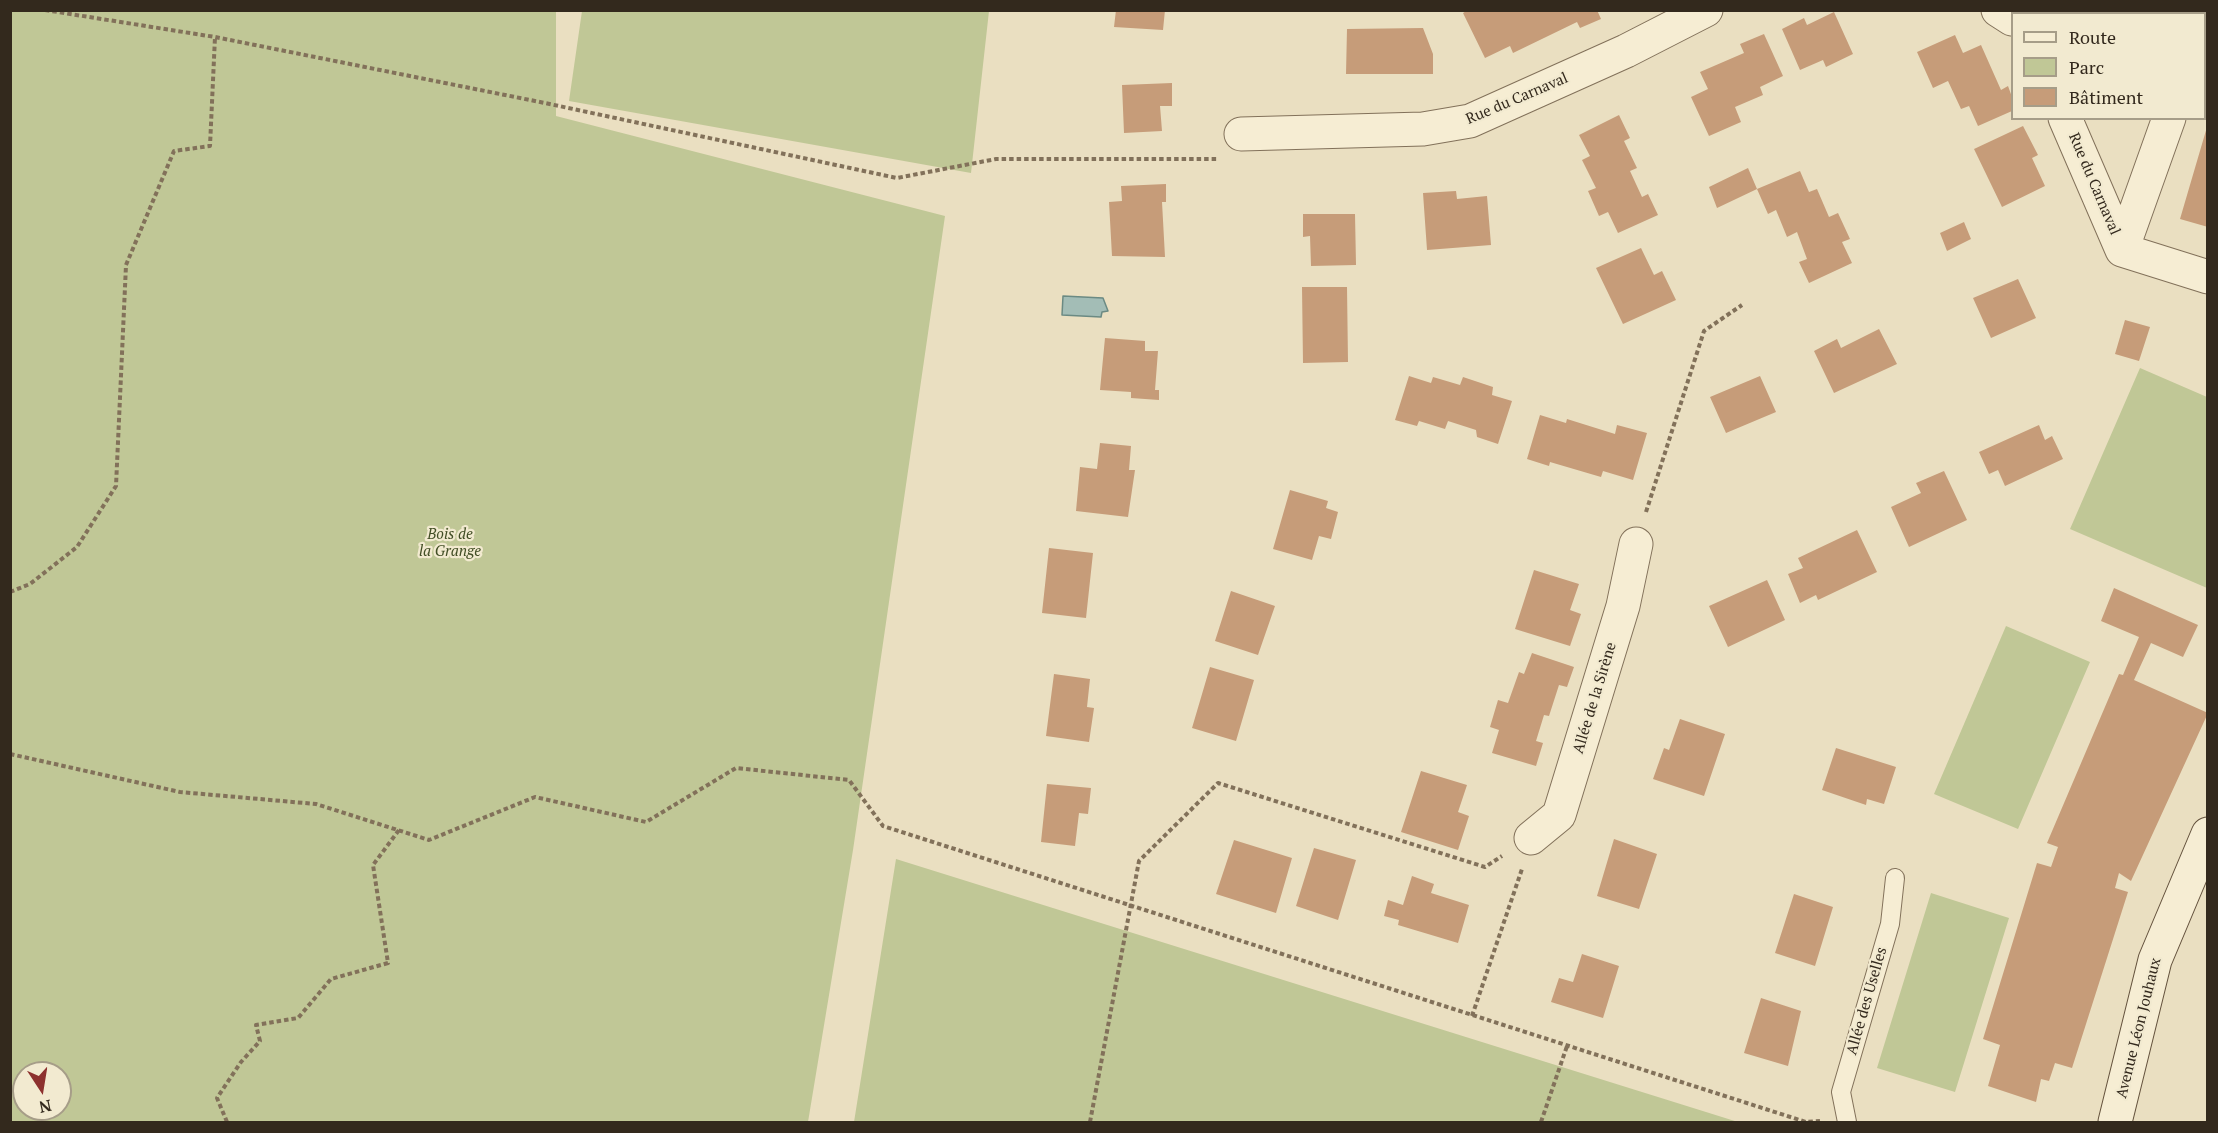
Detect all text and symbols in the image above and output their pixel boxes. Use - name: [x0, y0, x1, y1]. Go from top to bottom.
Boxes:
- legend: [2011, 12, 2206, 120]
- text: Route: [2069, 25, 2116, 49]
- text: Parc: [2069, 55, 2104, 79]
- street label: Rue du Carnaval: [1463, 69, 1571, 129]
- text: Bâtiment: [2069, 85, 2143, 109]
- street label: Rue du Carnaval: [2064, 130, 2124, 238]
- park label: Bois de la Grange: [419, 526, 481, 561]
- street label: Allée de la Sirène: [1569, 640, 1621, 756]
- street label: Allée des Uselles: [1843, 945, 1891, 1057]
- street label: Avenue Léon Jouhaux: [2113, 956, 2165, 1100]
- north arrow: [12, 1061, 72, 1121]
- text: N: [37, 1095, 54, 1119]

